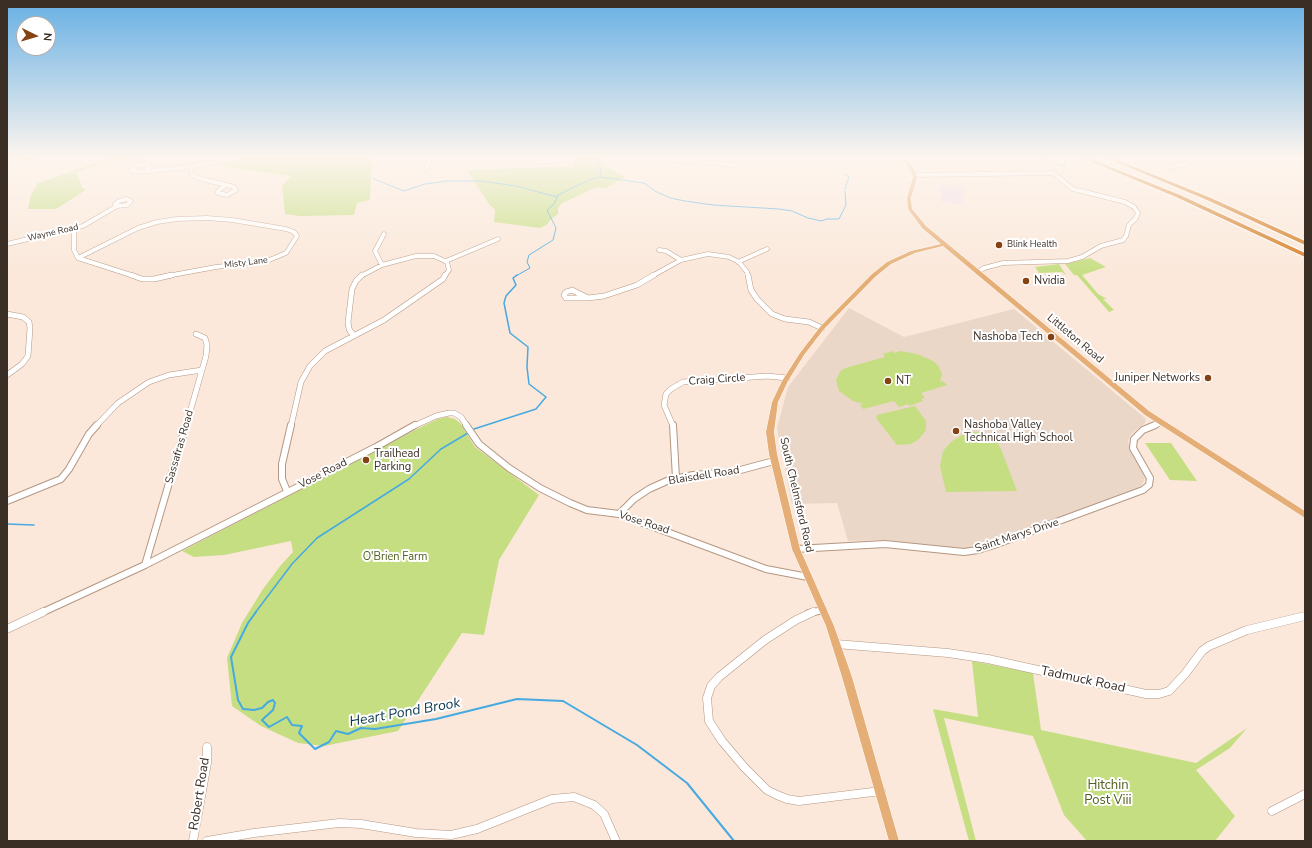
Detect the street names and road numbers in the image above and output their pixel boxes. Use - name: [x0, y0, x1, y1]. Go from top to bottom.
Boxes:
- street label: Wayne Road: [27, 222, 79, 244]
- street label: Misty Lane: [224, 255, 268, 271]
- street label: Littleton Road: [1044, 312, 1106, 366]
- street label: Craig Circle: [688, 371, 746, 389]
- street label: Sassafras Road: [163, 409, 197, 485]
- street label: South Chelmsford Road: [776, 436, 816, 554]
- street label: Vose Road: [297, 456, 349, 492]
- street label: Blaisdell Road: [668, 464, 740, 488]
- street label: Vose Road: [617, 509, 671, 537]
- street label: Saint Marys Drive: [973, 516, 1061, 556]
- street label: Tadmuck Road: [1039, 663, 1127, 697]
- street label: Robert Road: [187, 757, 213, 831]

